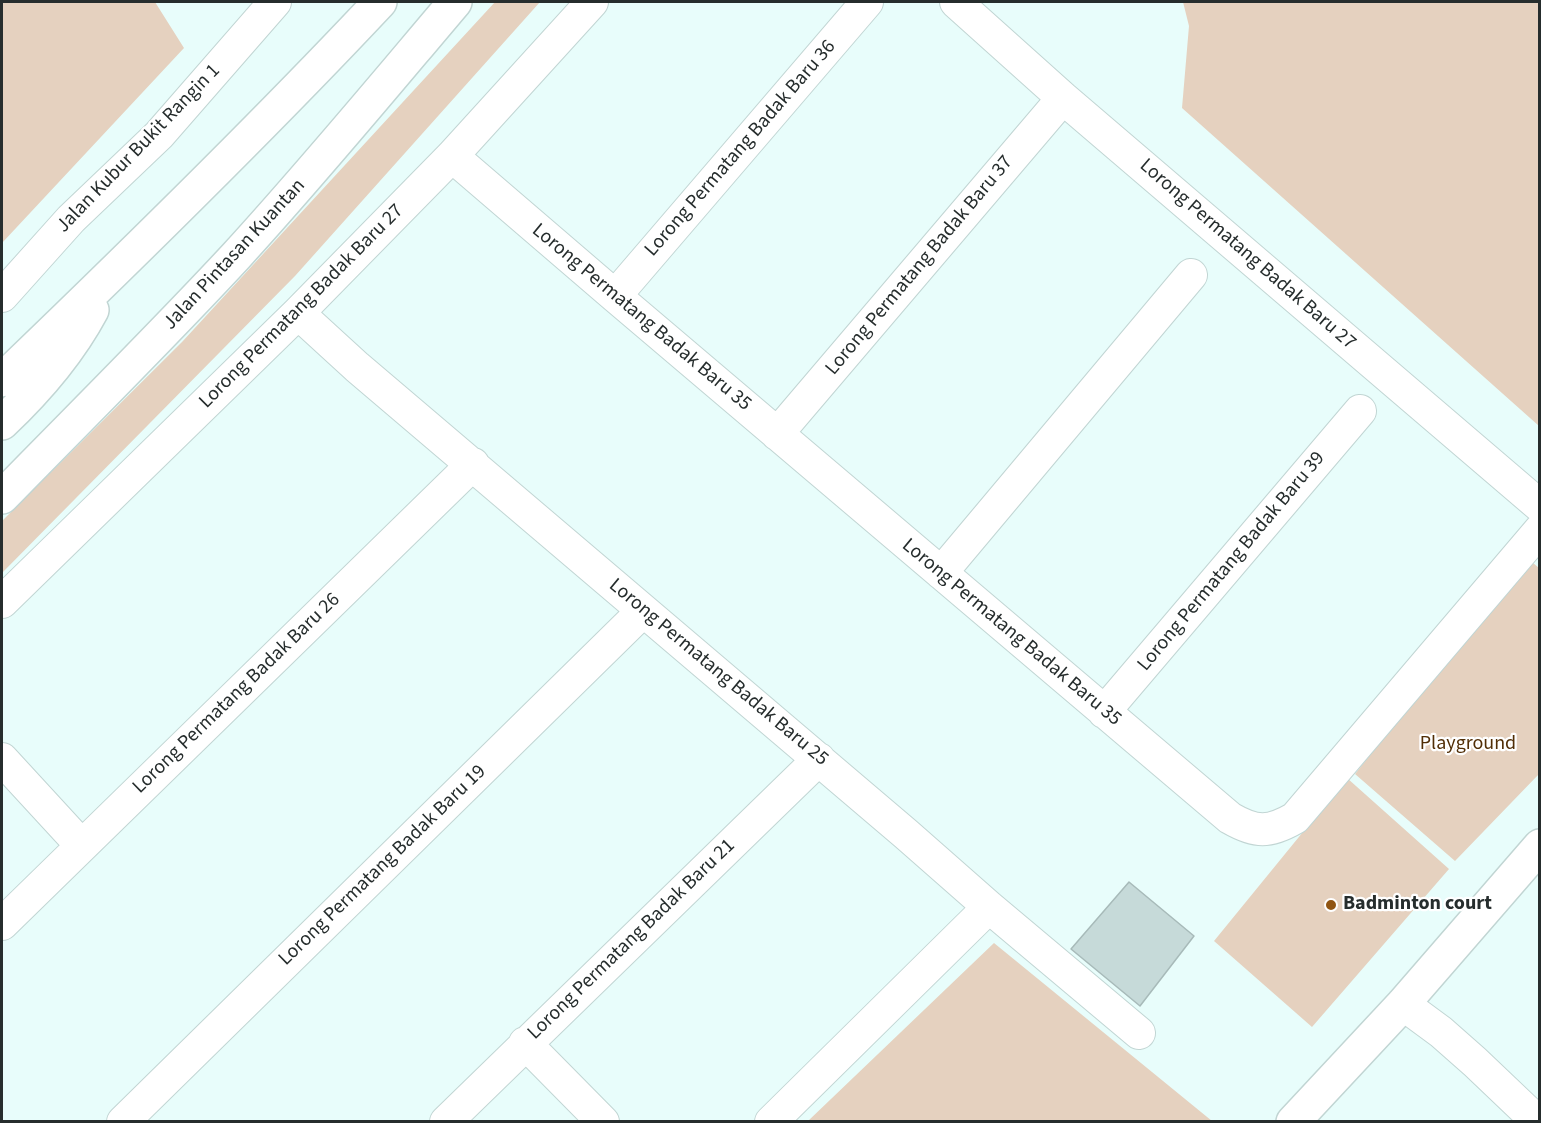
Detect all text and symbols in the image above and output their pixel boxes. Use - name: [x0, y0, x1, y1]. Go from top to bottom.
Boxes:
- street label: Lorong Permatang Badak Baru 36: [640, 36, 842, 262]
- street label: Jalan Kubur Bukit Rangin 1: [52, 60, 226, 238]
- street label: Lorong Permatang Badak Baru 37: [821, 151, 1019, 381]
- street label: Lorong Permatang Badak Baru 27: [1134, 154, 1360, 356]
- street label: Jalan Pintasan Kuantan: [159, 175, 311, 335]
- street label: Lorong Permatang Badak Baru 27: [195, 200, 409, 414]
- street label: Lorong Permatang Badak Baru 35: [526, 219, 756, 417]
- street label: Lorong Permatang Badak Baru 39: [1133, 447, 1331, 677]
- street label: Lorong Permatang Badak Baru 35: [896, 534, 1126, 732]
- street label: Lorong Permatang Badak Baru 25: [603, 574, 833, 772]
- street label: Lorong Permatang Badak Baru 26: [128, 588, 346, 800]
- park label: Playground: [1420, 733, 1516, 757]
- street label: Lorong Permatang Badak Baru 19: [274, 760, 492, 972]
- street label: Lorong Permatang Badak Baru 21: [523, 834, 741, 1046]
- place label: Badminton court: [1343, 893, 1492, 917]
- marker: Badminton court: [1324, 898, 1338, 912]

